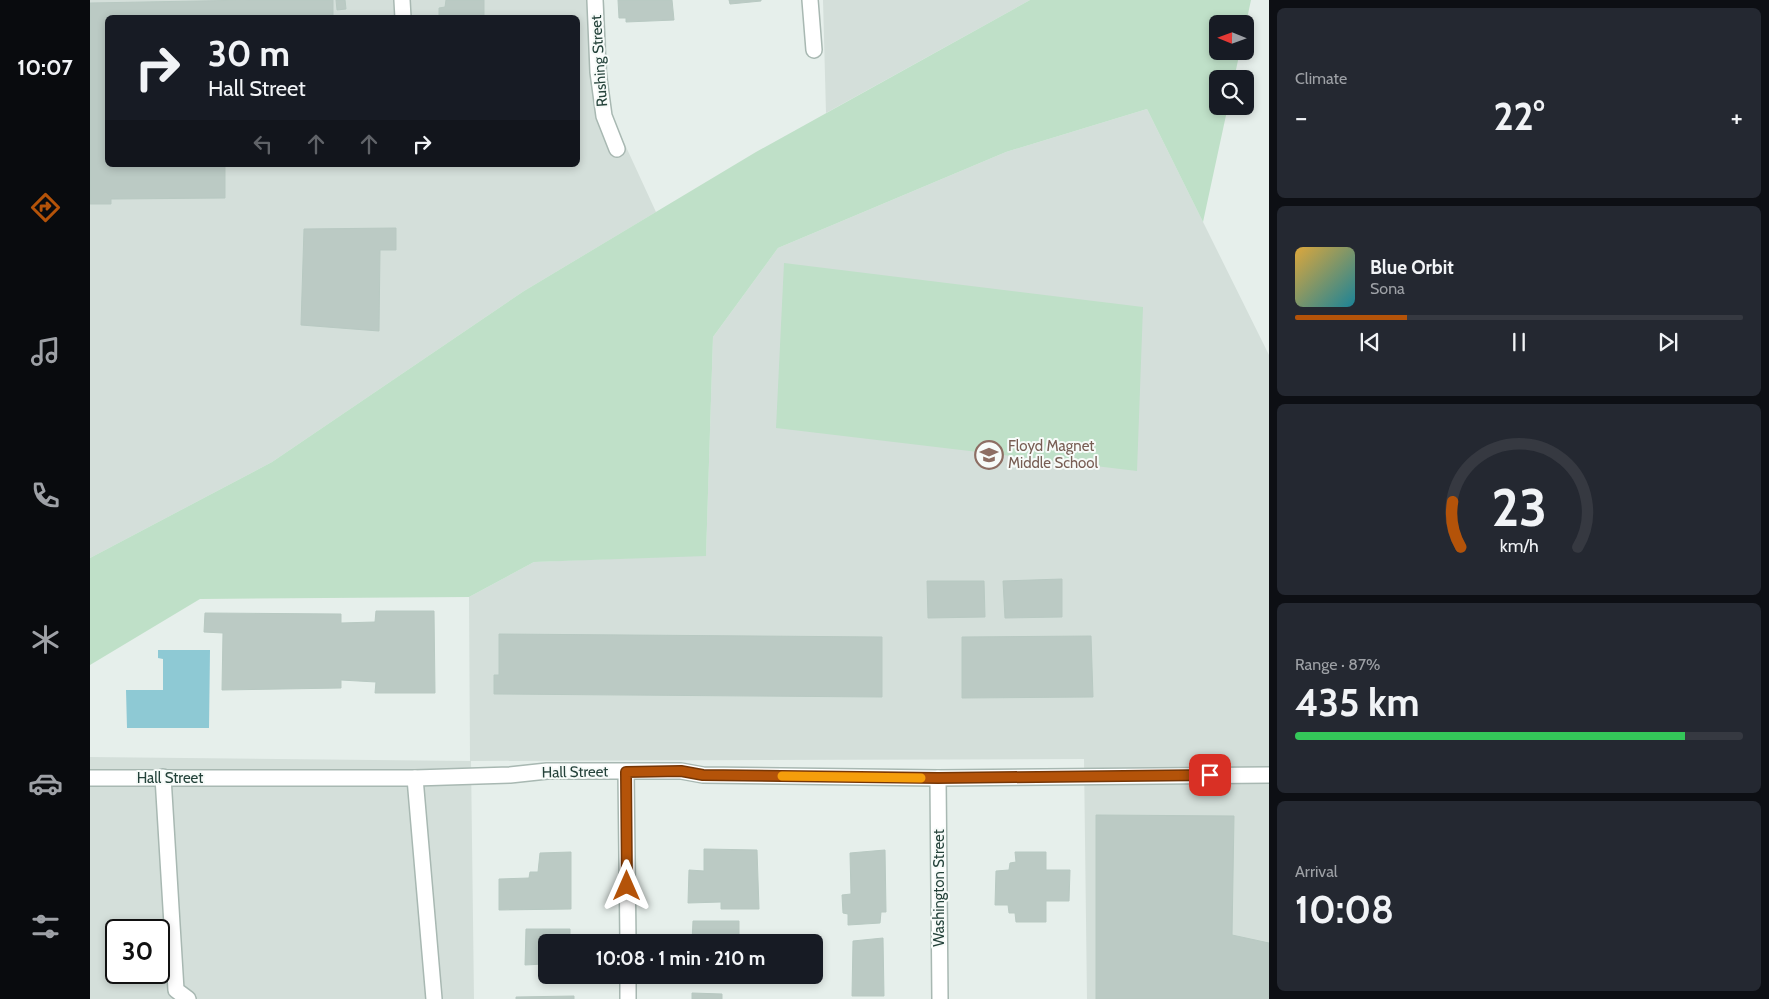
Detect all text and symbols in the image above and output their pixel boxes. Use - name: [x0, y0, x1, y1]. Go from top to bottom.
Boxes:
- street label: Rushing Street: [587, 14, 611, 108]
- north arrow: [1209, 15, 1254, 60]
- map controls: [1209, 15, 1254, 115]
- text: 30 m: [208, 32, 290, 75]
- icon: right: [125, 35, 190, 100]
- text: 10:07: [17, 54, 73, 81]
- text: Climate: [1295, 69, 1347, 88]
- button: search: [1209, 70, 1254, 115]
- text: Hall Street: [208, 75, 306, 102]
- text: 22°: [1493, 93, 1545, 140]
- text: −: [1295, 100, 1307, 134]
- text: +: [1731, 100, 1743, 134]
- icon: left: [249, 130, 277, 158]
- icon: ahead: [302, 130, 330, 158]
- icon: ahead: [355, 130, 383, 158]
- icon: right: [408, 130, 436, 158]
- icon: directions: [28, 190, 63, 225]
- text: Blue Orbit: [1370, 256, 1454, 279]
- text: Sona: [1370, 279, 1405, 298]
- icon: previous: [1356, 328, 1384, 356]
- icon: pause: [1505, 328, 1533, 356]
- icon: next: [1654, 328, 1682, 356]
- icon: music: [28, 334, 63, 369]
- place label: Floyd Magnet Middle School: [1008, 437, 1099, 472]
- school or university icon: Floyd Magnet Middle School: [974, 440, 1004, 470]
- text: 23: [1491, 476, 1547, 539]
- icon: phone: [28, 478, 63, 513]
- text: km/h: [1499, 535, 1539, 556]
- icon: climate: [28, 622, 63, 657]
- text: Range · 87%: [1295, 655, 1381, 674]
- text: 435 km: [1295, 679, 1420, 726]
- pin: [1189, 754, 1231, 796]
- icon: arrive: [1196, 761, 1224, 789]
- street label: Hall Street: [542, 762, 608, 782]
- icon: car: [28, 766, 63, 801]
- street label: Hall Street: [137, 769, 203, 787]
- street label: Washington Street: [930, 829, 948, 947]
- position arrow: [600, 859, 652, 911]
- text: Arrival: [1295, 862, 1338, 881]
- text: 10:08: [1295, 886, 1394, 933]
- icon: filters: [28, 909, 63, 944]
- speed limit sign: 30: [105, 919, 170, 984]
- text: 10:08 · 1 min · 210 m: [596, 947, 765, 970]

